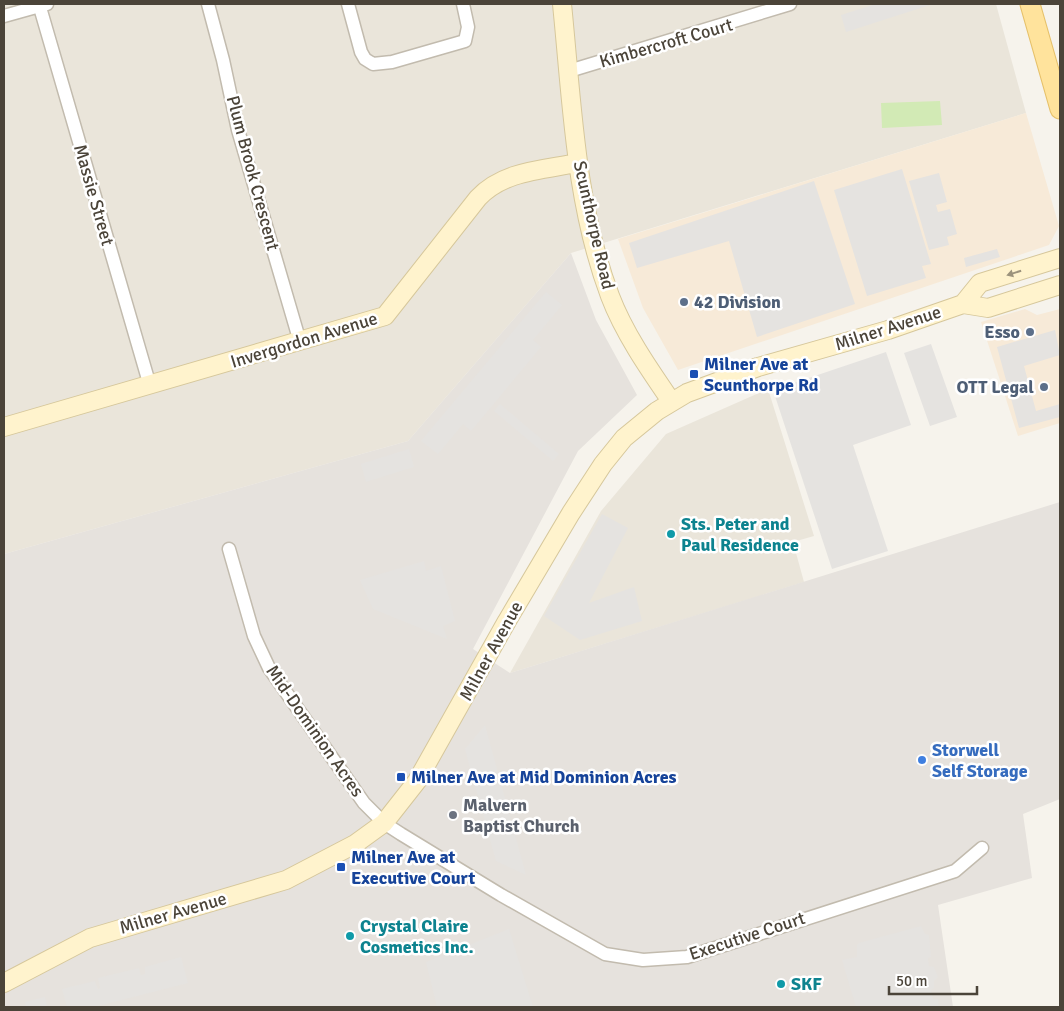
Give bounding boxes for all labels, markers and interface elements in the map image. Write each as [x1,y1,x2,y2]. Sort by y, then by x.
street label: Kimbercroft Court [597,13,735,73]
street label: Plum Brook Crescent [222,93,284,253]
street label: Massie Street [69,142,119,248]
street label: Scunthorpe Road [569,159,619,291]
one-way arrow [1006,269,1021,277]
place label: 42 Division [694,291,781,313]
marker: 42 Division [678,296,690,308]
street label: Milner Avenue [832,300,944,356]
street label: Invergordon Avenue [228,307,380,373]
place label: Esso [984,321,1020,343]
marker: Esso [1024,326,1036,338]
place label: Milner Ave at Scunthorpe Rd [704,353,819,396]
marker: Milner Ave at Scunthorpe Rd [688,368,700,380]
place label: OTT Legal [956,376,1034,398]
marker: OTT Legal [1038,381,1050,393]
place label: Sts. Peter and Paul Residence [681,513,799,556]
marker: Sts. Peter and Paul Residence [665,528,677,540]
street label: Milner Avenue [455,597,527,705]
street label: Mid-Dominion Acres [261,661,369,801]
place label: Storwell Self Storage [932,739,1028,782]
marker: Storwell Self Storage [916,754,928,766]
place label: Milner Ave at Mid Dominion Acres [411,766,677,788]
marker: Milner Ave at Mid Dominion Acres [395,771,407,783]
place label: Malvern Baptist Church [463,794,580,837]
marker: Malvern Baptist Church [447,809,459,821]
place label: Milner Ave at Executive Court [351,846,475,889]
marker: Milner Ave at Executive Court [335,861,347,873]
street label: Milner Avenue [117,887,229,939]
street label: Executive Court [686,907,808,965]
place label: Crystal Claire Cosmetics Inc. [360,915,474,958]
marker: Crystal Claire Cosmetics Inc. [344,930,356,942]
scale bar [889,964,976,996]
text: 50 m [896,972,927,990]
place label: SKF [791,973,822,995]
marker: SKF [775,978,787,990]

